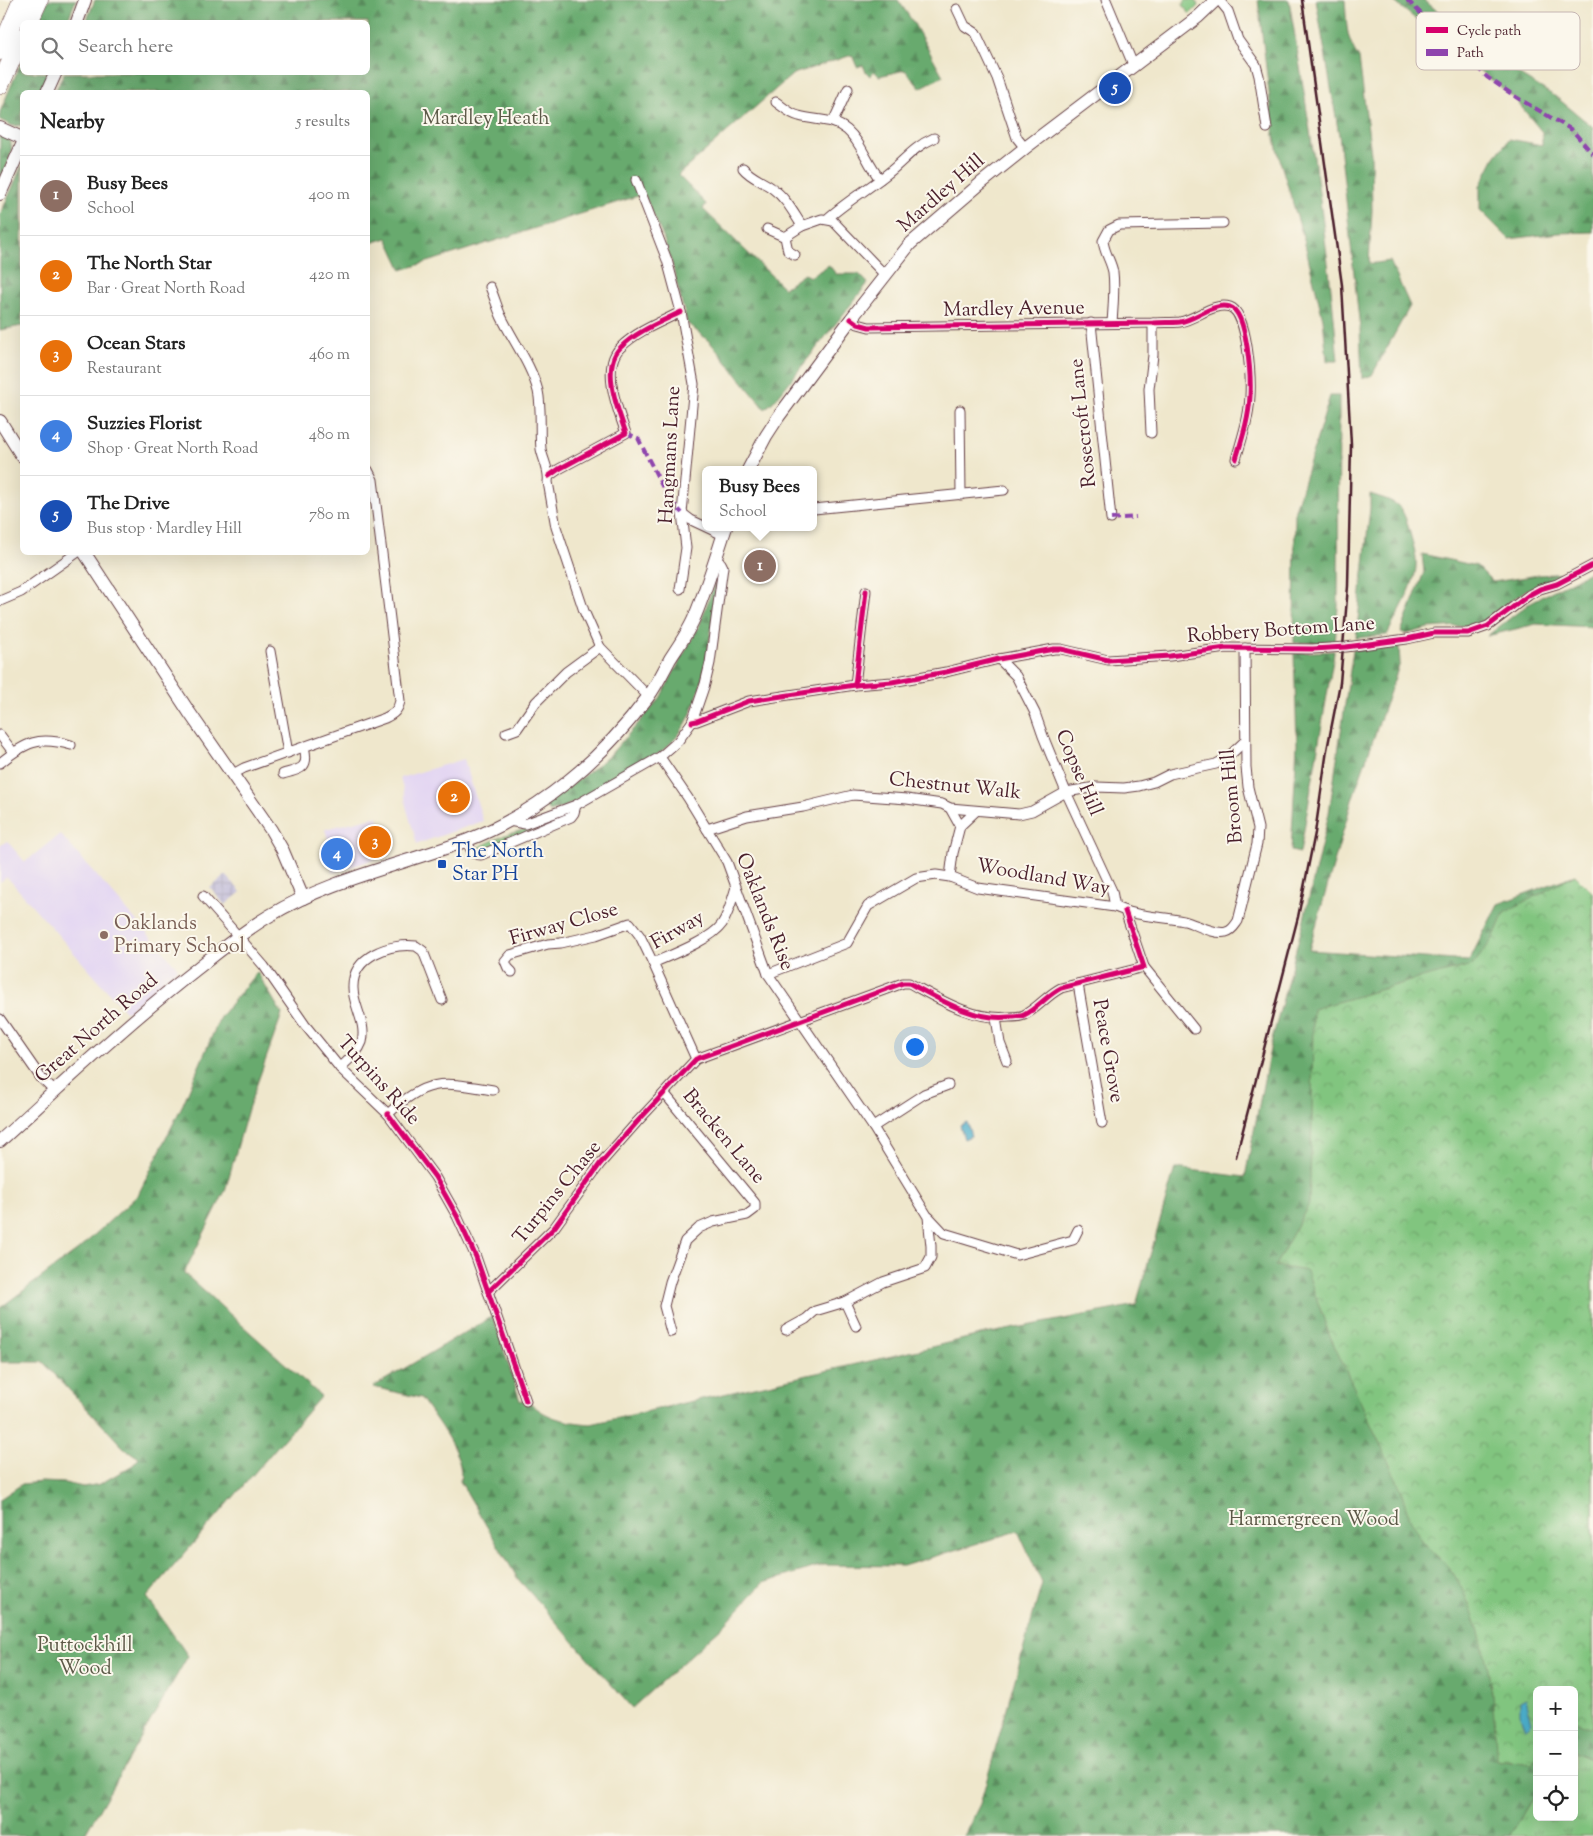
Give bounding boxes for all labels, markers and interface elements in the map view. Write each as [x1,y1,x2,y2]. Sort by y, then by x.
legend [1416,12,1580,70]
search box [20,20,370,75]
text: Cycle path [1457,22,1521,42]
icon: search [38,34,66,62]
text: Search here [78,34,173,61]
text: Path [1457,44,1484,64]
pin: 5 [1099,69,1131,107]
park label: Mardley Heath [422,105,550,134]
text: Nearby [40,108,105,138]
text: 5 results [296,111,350,134]
street label: Mardley Hill [892,148,992,240]
text: Busy Bees [87,171,168,198]
text: 1 [53,184,59,207]
text: 400 m [309,184,350,207]
text: School [87,198,135,221]
text: The North Star [87,251,212,278]
text: 2 [52,264,60,287]
text: 420 m [309,264,350,287]
text: Bar · Great North Road [87,278,245,301]
street label: Mardley Avenue [943,294,1085,326]
text: Ocean Stars [87,331,186,358]
text: 3 [53,344,59,367]
text: 460 m [309,344,350,367]
street label: Rosecroft Lane [1063,357,1105,489]
text: Restaurant [87,358,162,381]
street label: Hangmans Lane [653,385,689,525]
text: Suzzies Florist [87,411,202,438]
text: 4 [52,424,60,447]
text: 480 m [309,424,350,447]
text: Shop · Great North Road [87,438,258,461]
popup [702,466,817,531]
text: Busy Bees [719,474,800,501]
text: The Drive [87,491,170,518]
text: School [719,501,767,524]
text: 5 [53,504,59,527]
text: 780 m [309,504,350,527]
text: Bus stop · Mardley Hill [87,518,242,541]
pin: 1 [744,547,776,585]
street label: Robbery Bottom Lane [1186,610,1376,652]
street label: Copse Hill [1047,725,1109,821]
street label: Broom Hill [1214,747,1252,845]
street label: Chestnut Walk [887,766,1023,808]
pin: 2 [438,778,470,816]
pin: 3 [359,823,391,861]
pin: 4 [321,835,353,873]
place label: The North Star PH [452,838,544,890]
street label: Oaklands Rise [727,849,801,975]
street label: Woodland Way [974,852,1112,904]
marker: The North Star PH [436,858,448,870]
street label: Firway Close [506,896,622,954]
street label: Firway [646,904,710,958]
place label: Oaklands Primary School [114,910,246,962]
marker: Oaklands Primary School [98,929,110,941]
street label: Great North Road [29,967,165,1091]
street label: Peace Grove [1084,997,1130,1105]
street label: Turpins Ride [330,1030,426,1132]
your location [902,1034,928,1060]
street label: Bracken Lane [675,1083,771,1191]
street label: Turpins Chase [507,1135,609,1251]
park label: Harmergreen Wood [1229,1506,1399,1535]
park label: Puttockhill Wood [37,1632,133,1684]
map controls [1533,1686,1578,1821]
button: + [1533,1686,1578,1731]
button: − [1533,1731,1578,1776]
button: locate [1533,1776,1578,1821]

